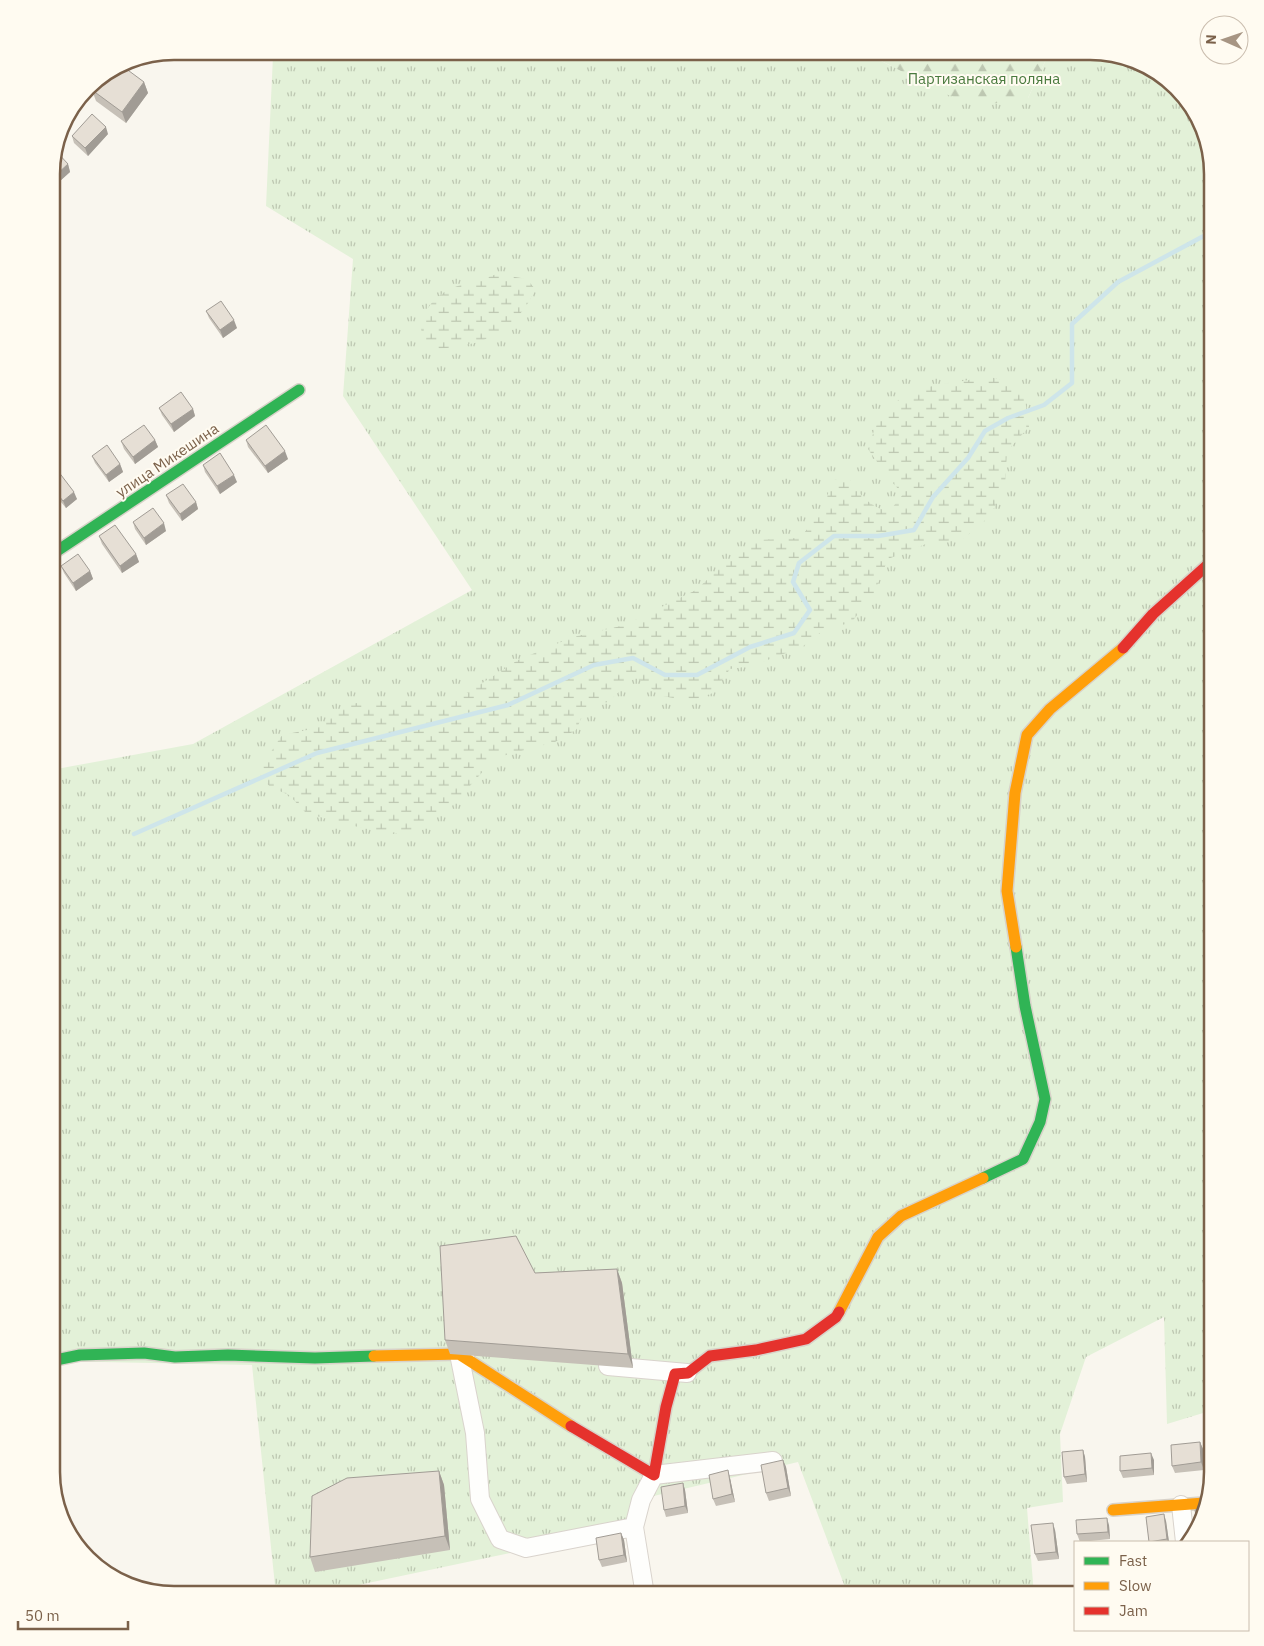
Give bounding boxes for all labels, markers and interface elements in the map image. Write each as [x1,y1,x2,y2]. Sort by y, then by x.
north arrow [1199,15,1249,65]
text: N [1202,34,1220,45]
park label: Партизанская поляна [908,69,1060,88]
street label: улица Микешина [112,419,222,501]
legend [1074,1541,1249,1631]
text: Fast [1119,1551,1147,1570]
text: Slow [1119,1576,1152,1595]
scale bar [18,1598,128,1630]
text: Jam [1119,1601,1148,1620]
text: 50 m [25,1606,60,1625]

